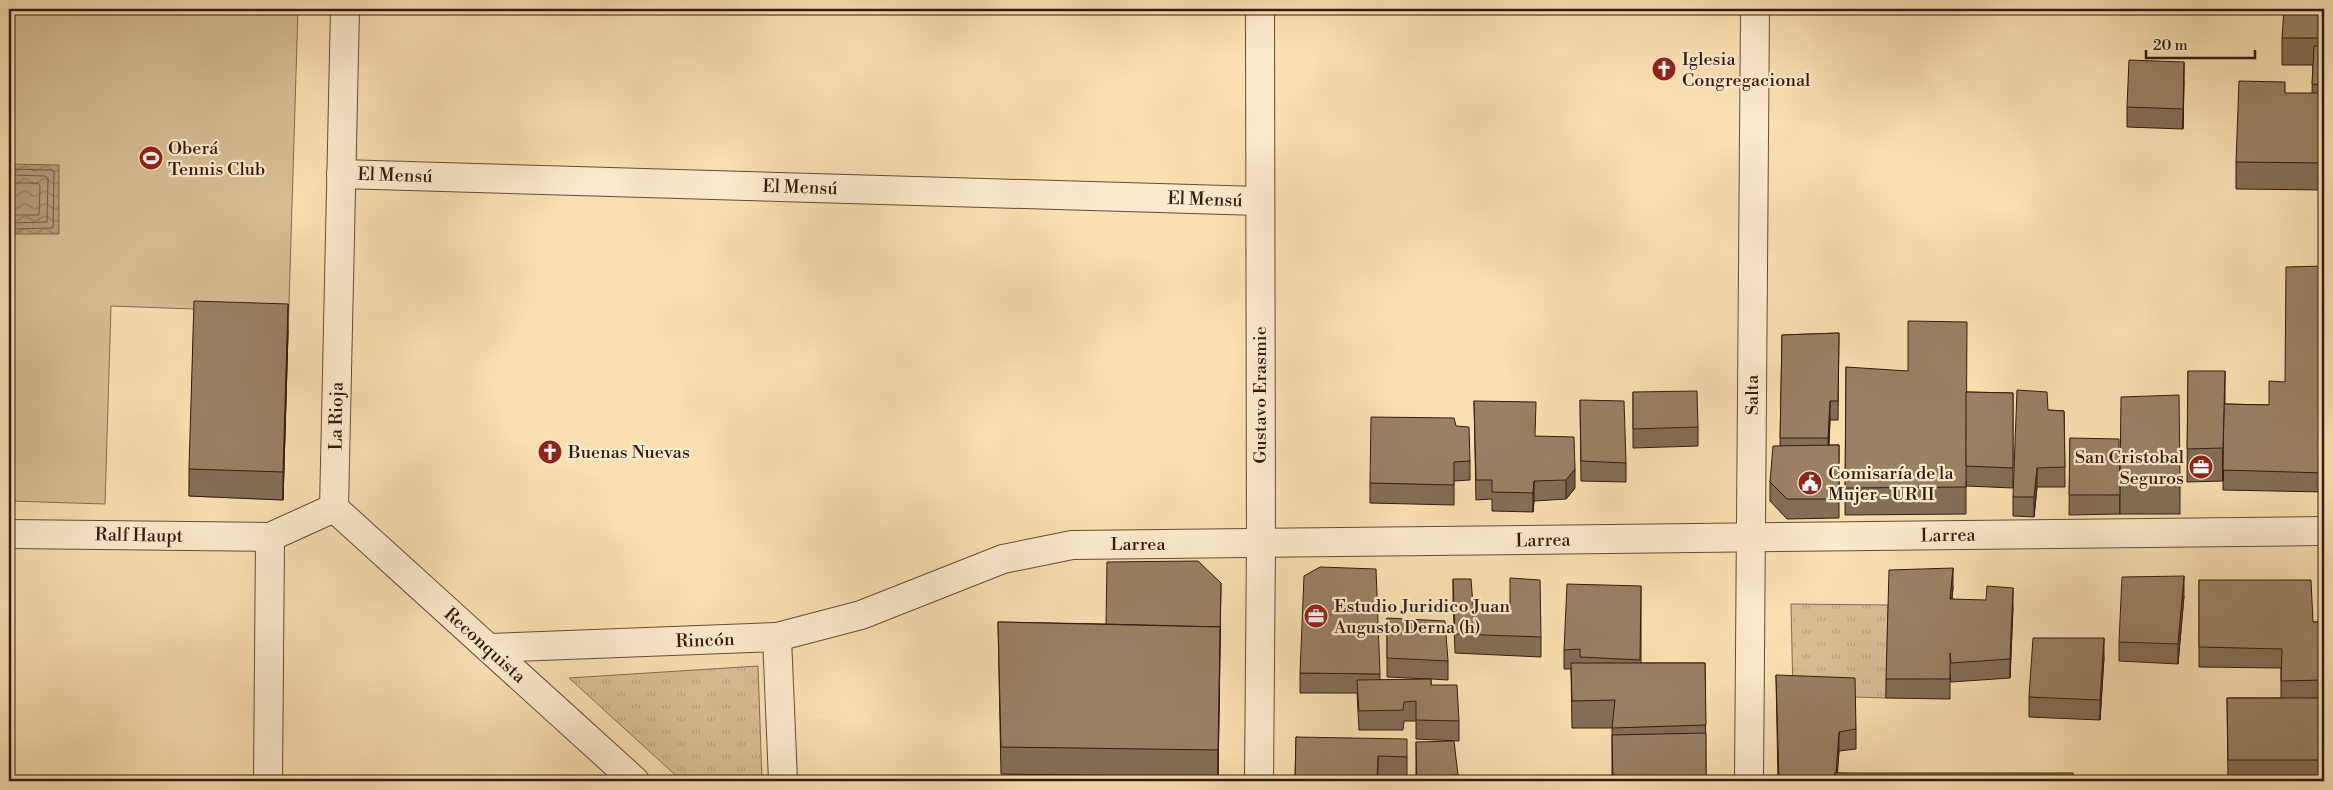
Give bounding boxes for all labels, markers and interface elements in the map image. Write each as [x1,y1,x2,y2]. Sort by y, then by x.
scale bar [2146,28,2254,60]
text: 20 m [2153,36,2188,55]
place label: Iglesia Congregacional [1682,48,1811,92]
church icon: Iglesia Congregacional [1651,56,1677,82]
place label: Oberá Tennis Club [168,137,265,181]
sports icon: Oberá Tennis Club [138,145,164,171]
street label: El Mensú [357,163,434,188]
street label: El Mensú [762,175,839,200]
street label: El Mensú [1167,187,1244,212]
street label: Gustavo Erasmie [1249,326,1272,464]
street label: Salta [1741,374,1764,415]
street label: La Rioja [324,381,349,450]
church icon: Buenas Nuevas [537,439,563,465]
place label: Buenas Nuevas [567,441,690,464]
place label: San Cristobal Seguros [2075,446,2185,490]
office icon: San Cristobal Seguros [2188,454,2214,480]
place label: Comisaría de la Mujer - UR II [1828,462,1954,506]
public building icon: Comisaría de la Mujer - UR II [1797,470,1823,496]
street label: Ralf Haupt [95,523,184,548]
street label: Larrea [1920,524,1977,547]
street label: Larrea [1515,529,1572,552]
street label: Larrea [1111,533,1166,556]
place label: Estudio Juridico Juan Augusto Derna (h) [1333,595,1510,639]
street label: Reconquista [439,603,531,689]
office icon: Estudio Juridico Juan Augusto Derna (h) [1303,603,1329,629]
street label: Rincón [675,628,735,653]

